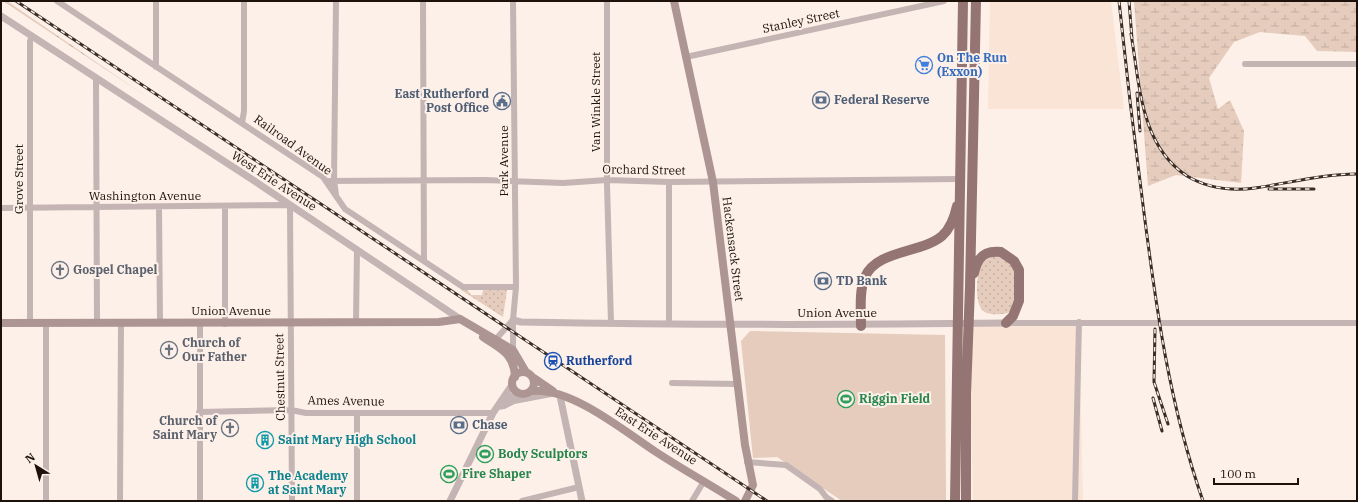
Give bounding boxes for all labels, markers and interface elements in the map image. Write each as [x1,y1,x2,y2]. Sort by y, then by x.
street label: Stanley Street [761,5,841,36]
place label: On The Run (Exxon) [937,50,1007,79]
street label: Van Winkle Street [588,52,603,152]
supermarket icon: On The Run (Exxon) [914,55,934,75]
place label: East Rutherford Post Office [395,86,489,115]
bank icon: Federal Reserve [811,90,831,110]
public building icon: East Rutherford Post Office [492,91,512,111]
place label: Federal Reserve [834,92,930,107]
street label: Railroad Avenue [251,111,335,178]
street label: Park Avenue [496,125,511,197]
street label: Grove Street [11,144,26,214]
street label: West Erie Avenue [229,147,320,214]
street label: Orchard Street [602,161,686,178]
street label: Washington Avenue [89,188,201,203]
street label: Hackensack Street [720,196,747,302]
church icon: Gospel Chapel [50,260,70,280]
place label: Gospel Chapel [73,262,158,277]
bank icon: TD Bank [813,271,833,291]
place label: TD Bank [836,273,888,288]
street label: Union Avenue [191,303,271,318]
street label: Union Avenue [797,305,877,320]
street label: Chestnut Street [271,333,288,421]
place label: Church of Our Father [182,335,247,364]
church icon: Church of Our Father [159,340,179,360]
station icon: Rutherford [543,351,563,371]
place label: Rutherford [566,353,633,368]
sports icon: Riggin Field [836,389,856,409]
place label: Riggin Field [859,391,931,406]
street label: Ames Avenue [307,392,385,409]
street label: East Erie Avenue [612,403,700,468]
place label: Church of Saint Mary [153,413,218,442]
bank icon: Chase [449,415,469,435]
place label: Chase [472,417,508,432]
church icon: Church of Saint Mary [220,418,240,438]
building icon: Saint Mary High School [255,430,275,450]
place label: Saint Mary High School [278,432,416,447]
sports icon: Body Sculptors [475,444,495,464]
north arrow [16,446,56,486]
place label: Body Sculptors [498,446,588,461]
text: N [22,450,38,466]
scale bar [1214,460,1298,486]
sports icon: Fire Shaper [439,464,459,484]
place label: Fire Shaper [462,466,532,481]
text: 100 m [1220,466,1256,481]
place label: The Academy at Saint Mary [268,468,348,497]
building icon: The Academy at Saint Mary [245,473,265,493]

